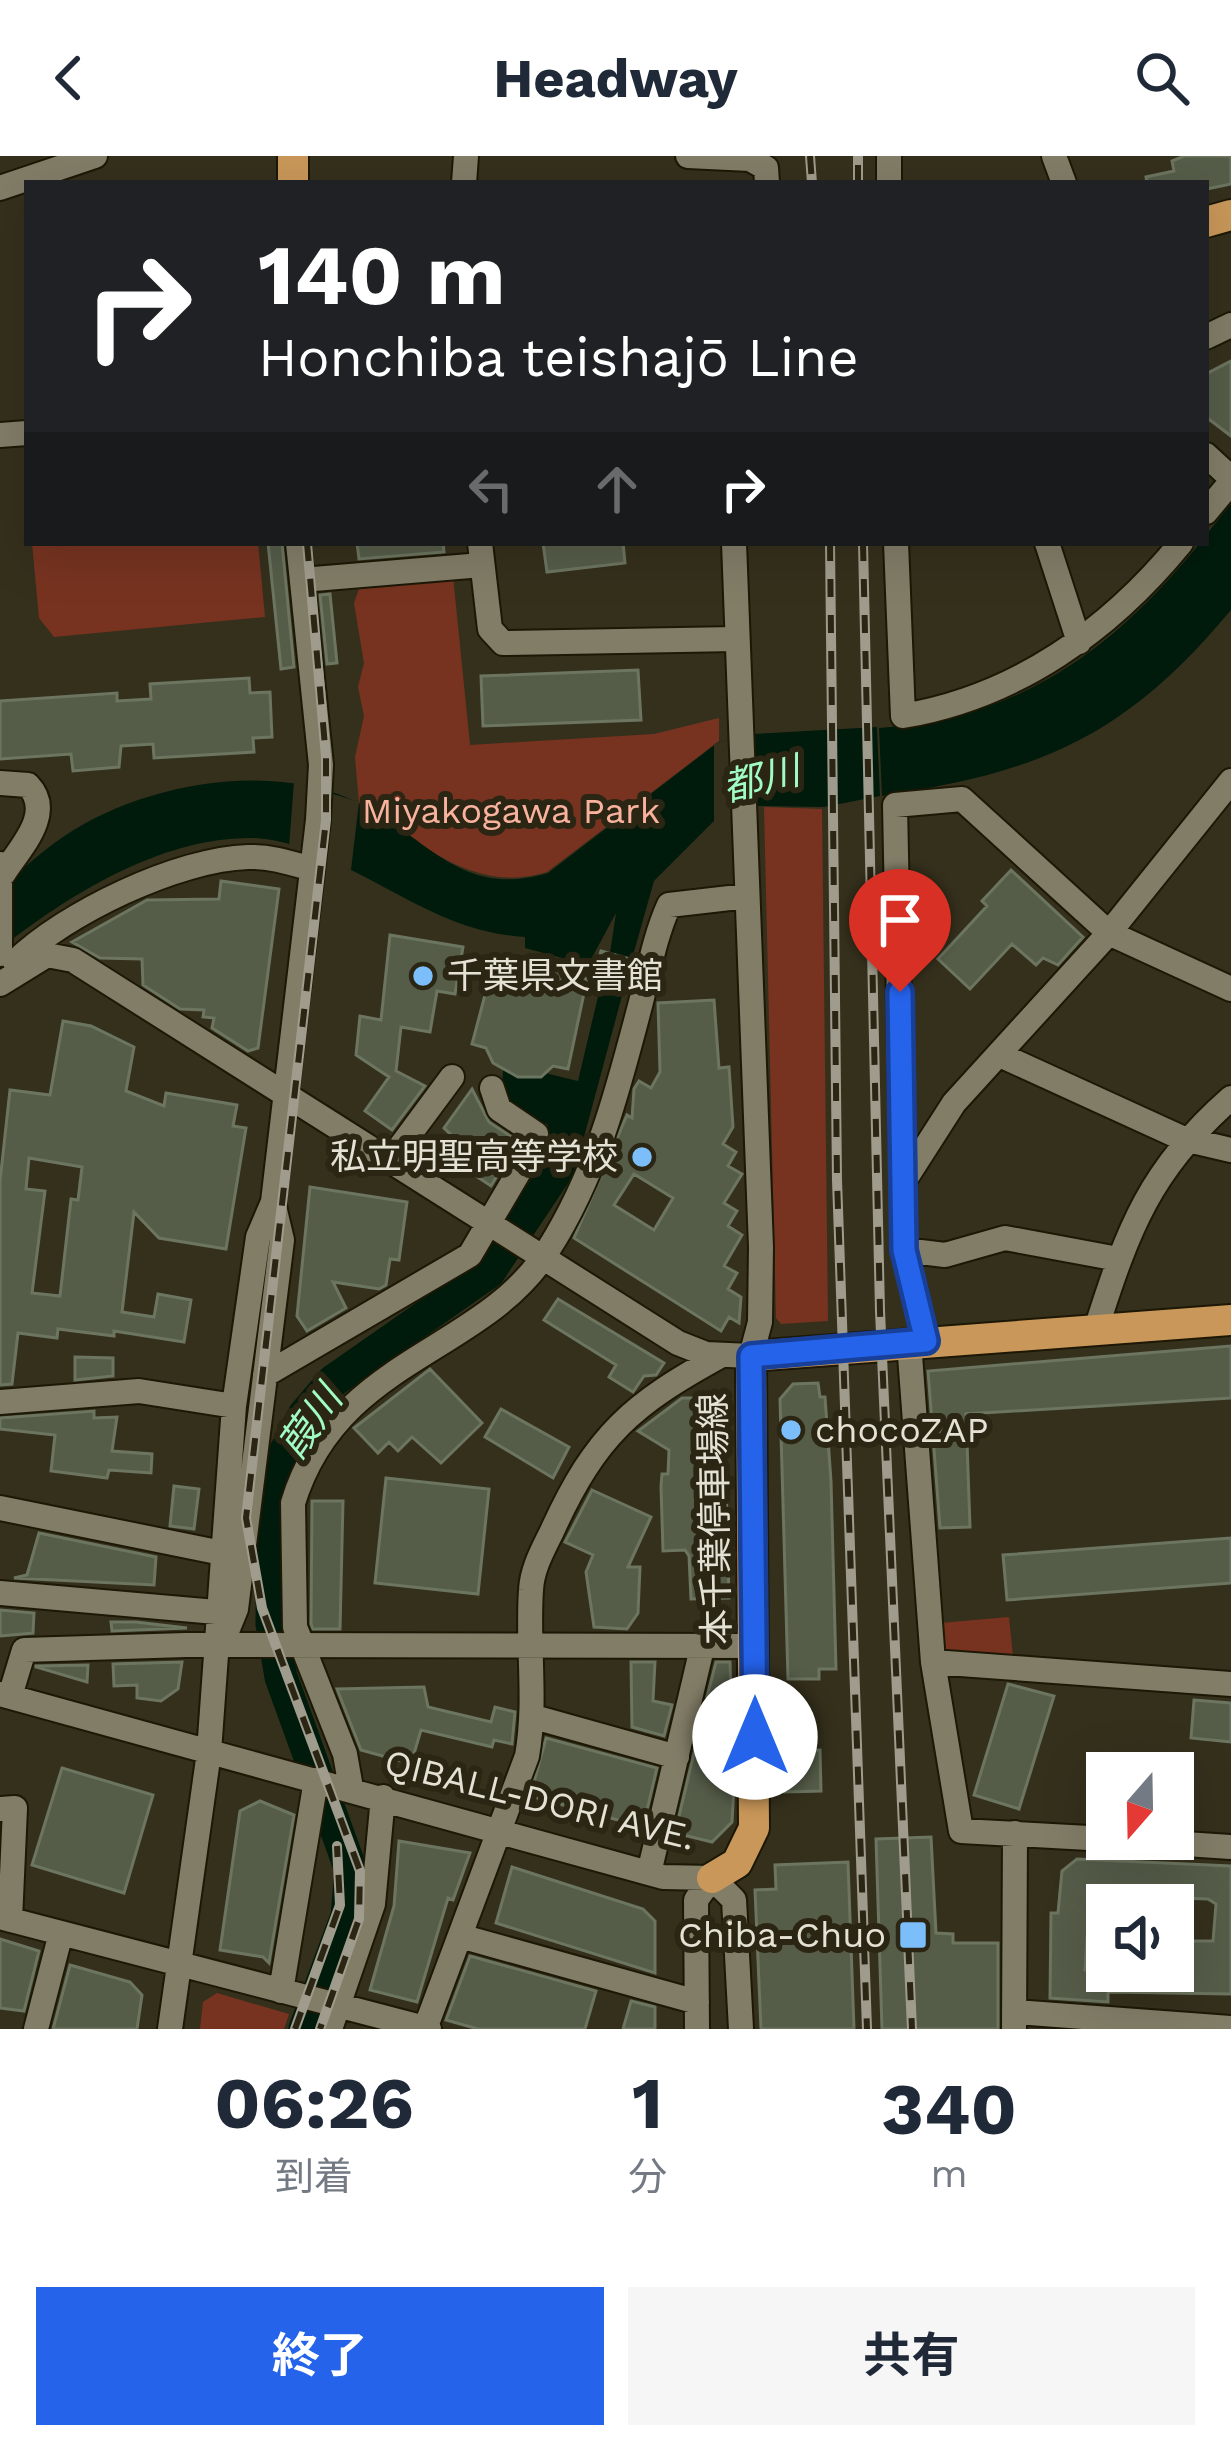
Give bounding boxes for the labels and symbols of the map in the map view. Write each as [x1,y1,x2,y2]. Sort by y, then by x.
water label: 都川 [718,747,808,810]
park label: Miyakogawa Park [362,790,660,832]
pin [849,869,951,992]
place label: 千葉県文書館 [447,955,663,997]
marker: 千葉県文書館 [410,963,436,989]
place label: 私立明聖高等学校 [330,1136,618,1178]
marker: 私立明聖高等学校 [629,1144,655,1170]
water label: 葭川 [269,1374,353,1467]
street label: 本千葉停車場線 [692,1393,738,1645]
place label: chocoZAP [815,1409,988,1451]
marker: chocoZAP [778,1417,804,1443]
position arrow [692,1674,818,1800]
street label: QIBALL-DORI AVE. [380,1741,700,1859]
north arrow [1086,1752,1194,1860]
place label: Chiba-Chuo [678,1914,886,1956]
marker: Chiba-Chuo [897,1919,929,1951]

